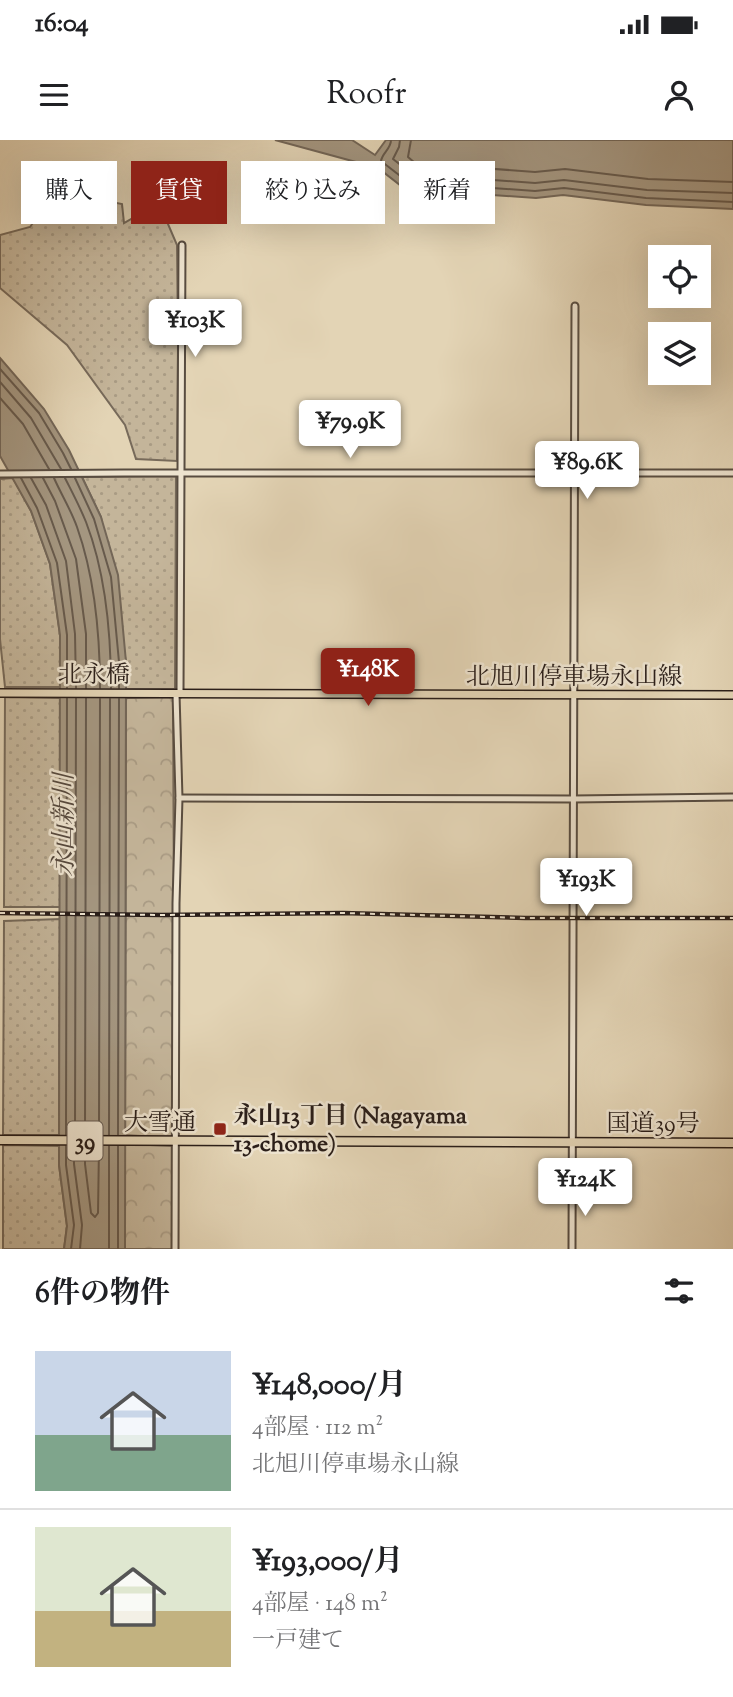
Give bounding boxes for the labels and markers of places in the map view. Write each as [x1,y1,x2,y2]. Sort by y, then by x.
pin: ¥103K [146,300,244,359]
pin: ¥79.9K [293,400,407,460]
pin: ¥89.6K [530,442,644,501]
pin: ¥148K [319,648,417,708]
pin: ¥193K [537,858,635,918]
place label: 永山13丁目 (Nagayama 13-chome) [234,1100,468,1162]
marker: 永山13丁目 (Nagayama 13-chome) [212,1121,228,1137]
pin: ¥124K [536,1158,634,1218]

